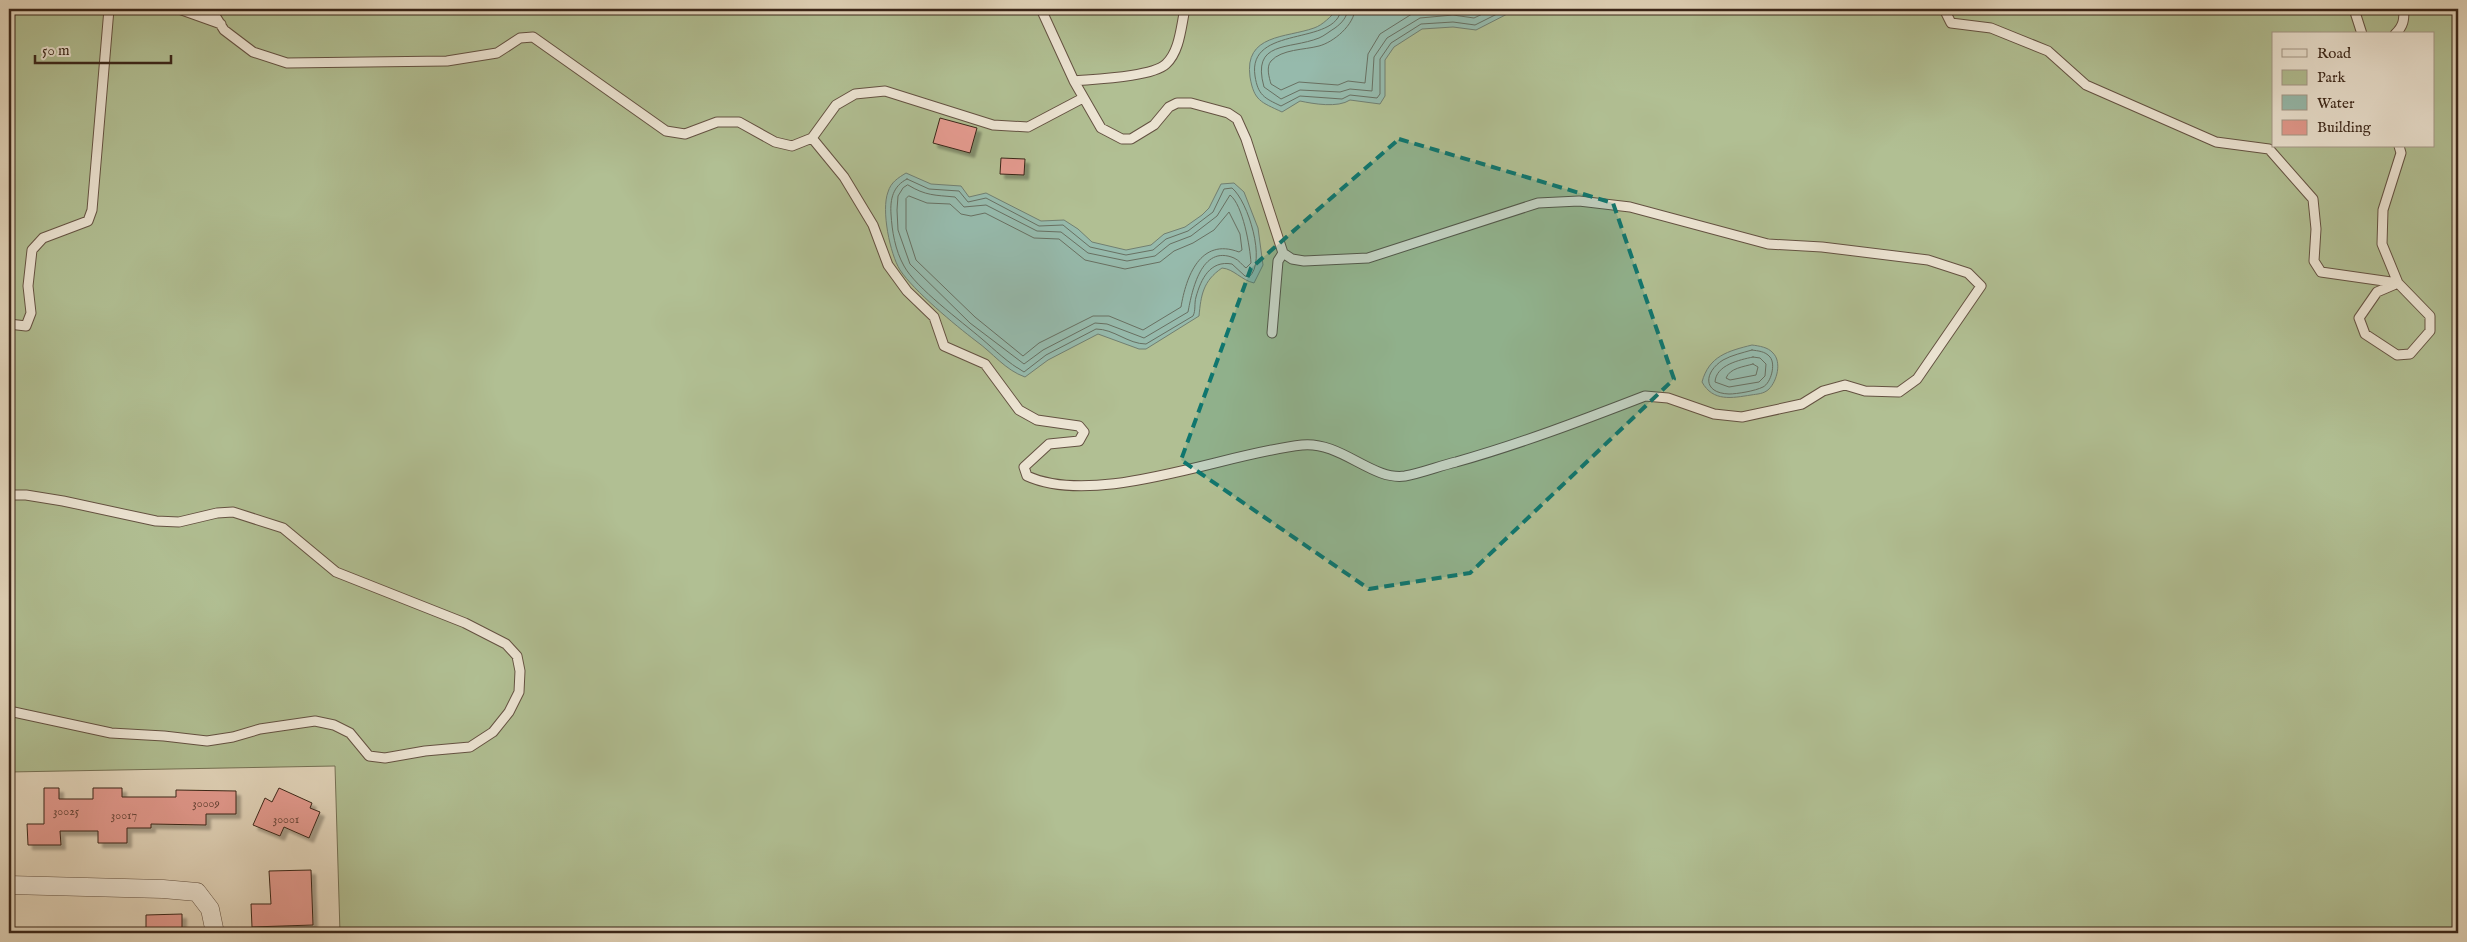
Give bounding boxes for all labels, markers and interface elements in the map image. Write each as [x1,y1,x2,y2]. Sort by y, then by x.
scale bar [35,32,171,64]
legend [2272,32,2434,148]
text: 50 m [42,41,70,60]
text: Road [2317,44,2352,63]
text: Park [2317,68,2347,87]
text: Water [2317,94,2355,113]
text: Building [2317,118,2372,137]
house number: 30009 [192,796,220,811]
house number: 30025 [53,804,80,819]
house number: 30017 [111,808,137,823]
house number: 30001 [273,812,299,827]

